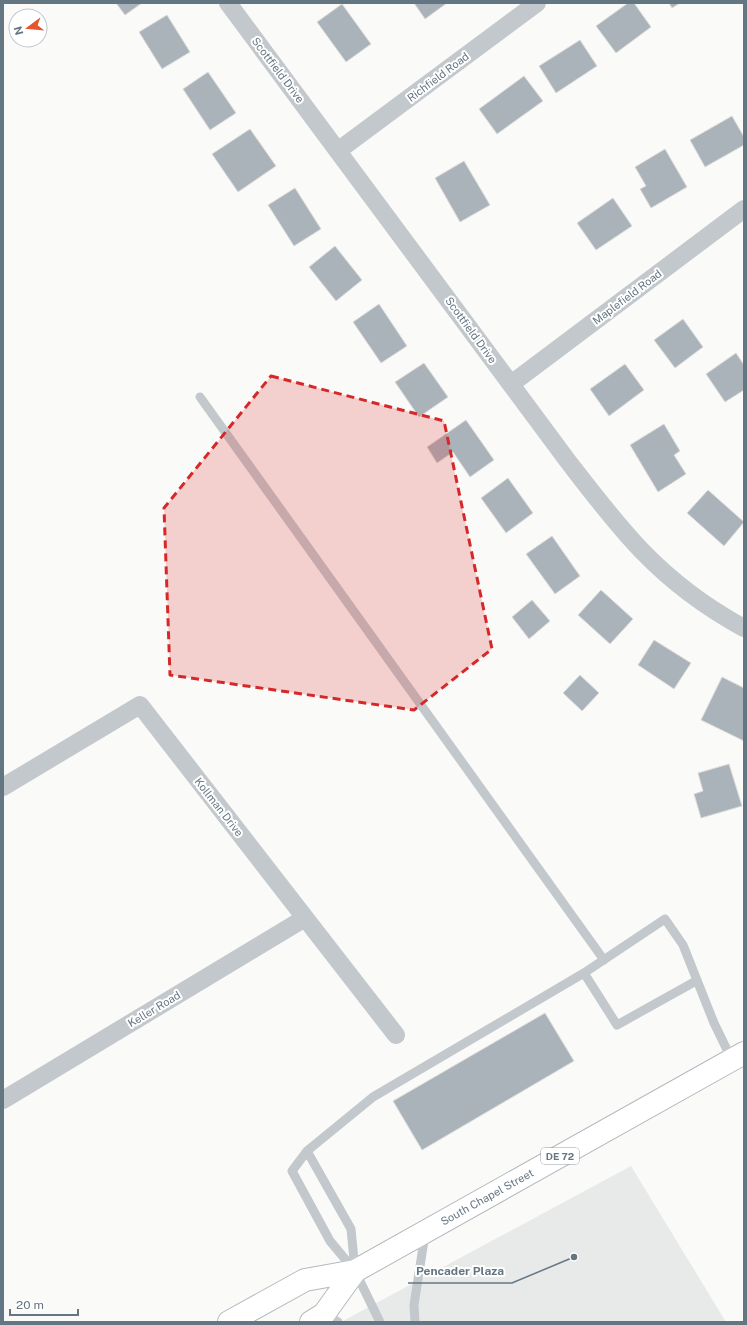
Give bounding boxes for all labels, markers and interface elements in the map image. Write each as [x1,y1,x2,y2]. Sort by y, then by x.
north arrow [8,8,48,48]
text: N [11,25,25,37]
street label: Scottfield Drive [250,35,306,105]
street label: Richfield Road [405,50,471,104]
street label: Maplefield Road [590,267,664,327]
street label: Scottfield Drive [443,295,499,365]
street label: Kollman Drive [192,775,246,839]
street label: Keller Road [126,989,182,1029]
road number: DE 72 [541,1148,579,1164]
street label: South Chapel Street [439,1167,535,1227]
callout: Pencader Plaza [408,1259,512,1283]
text: Pencader Plaza [416,1264,504,1278]
scale bar [10,1291,78,1317]
text: 20 m [16,1298,44,1312]

